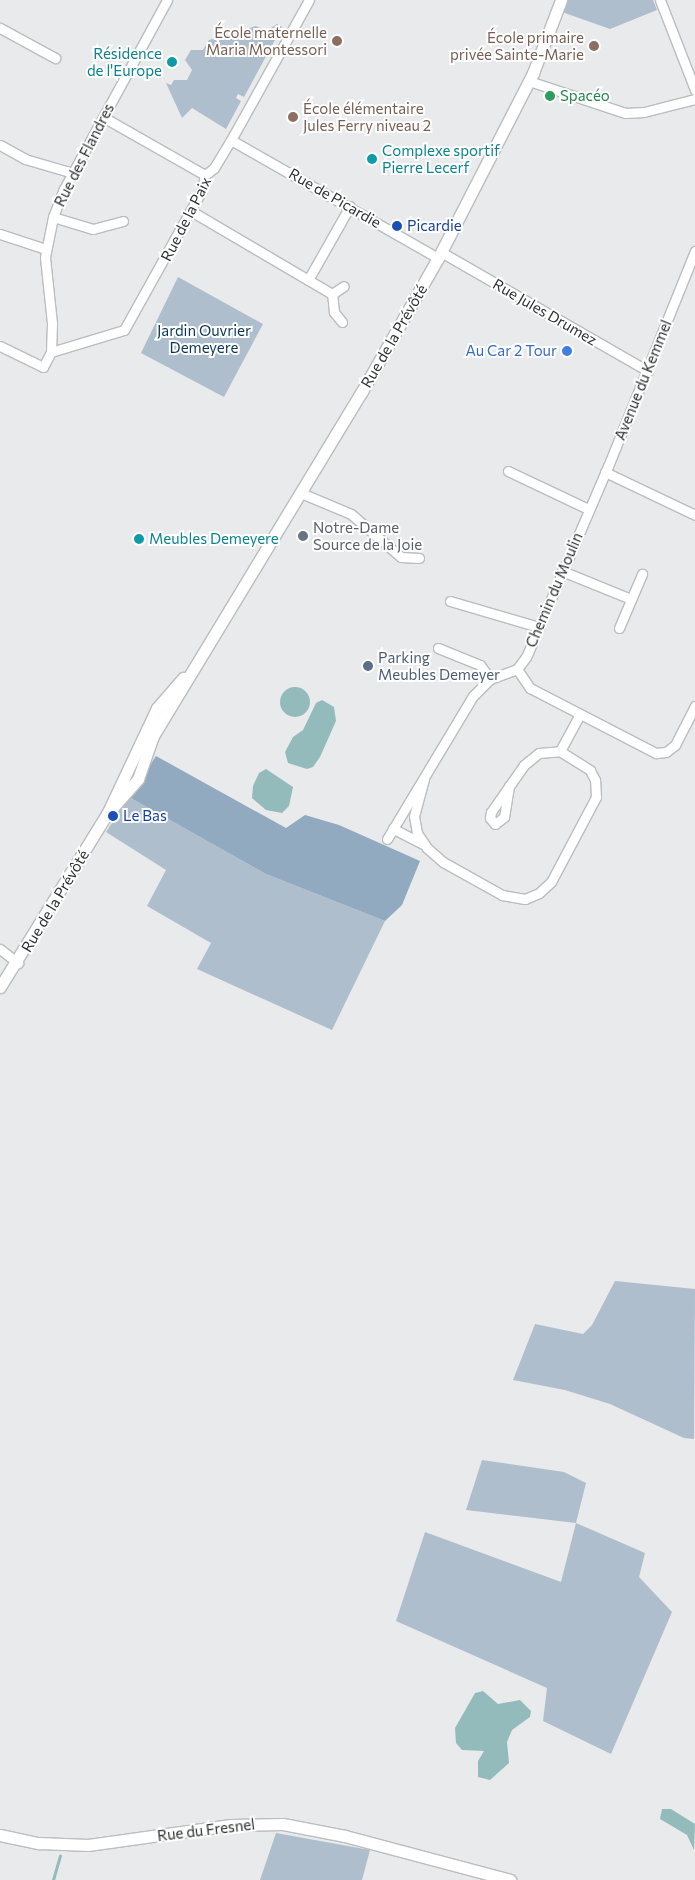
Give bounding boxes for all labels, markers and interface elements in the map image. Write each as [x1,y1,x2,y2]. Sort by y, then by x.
place label: École maternelle Maria Montessori [206,23,327,58]
place label: École primaire privée Sainte-Marie [450,28,584,63]
marker: École maternelle Maria Montessori [331,35,343,47]
marker: École primaire privée Sainte-Marie [588,40,600,52]
place label: Résidence de l'Europe [87,44,162,79]
marker: Résidence de l'Europe [166,56,178,68]
place label: Spacéo [560,87,610,105]
marker: Spacéo [544,90,556,102]
place label: École élémentaire Jules Ferry niveau 2 [303,99,431,134]
street label: Rue des Flandres [50,100,118,210]
marker: École élémentaire Jules Ferry niveau 2 [287,111,299,123]
place label: Complexe sportif Pierre Lecerf [382,141,500,176]
marker: Complexe sportif Pierre Lecerf [366,153,378,165]
street label: Rue de Picardie [286,164,384,232]
street label: Rue de la Paix [157,174,215,264]
place label: Picardie [407,217,462,235]
marker: Picardie [391,220,403,232]
street label: Rue Jules Drumez [490,275,600,349]
street label: Rue de la Prévôté [357,281,431,391]
street label: Avenue du Kemmel [611,317,675,443]
park label: Jardin Ouvrier Demeyere [157,321,251,356]
place label: Au Car 2 Tour [466,342,557,360]
marker: Au Car 2 Tour [561,345,573,357]
place label: Notre-Dame Source de la Joie [313,518,422,553]
place label: Meubles Demeyere [149,530,279,548]
marker: Notre-Dame Source de la Joie [297,530,309,542]
street label: Chemin du Moulin [522,530,586,650]
marker: Meubles Demeyere [133,533,145,545]
place label: Parking Meubles Demeyer [378,648,500,683]
marker: Parking Meubles Demeyer [362,660,374,672]
place label: Le Bas [123,807,167,825]
marker: Le Bas [107,810,119,822]
street label: Rue de la Prévôté [17,847,93,955]
street label: Rue du Fresnel [156,1815,256,1845]

